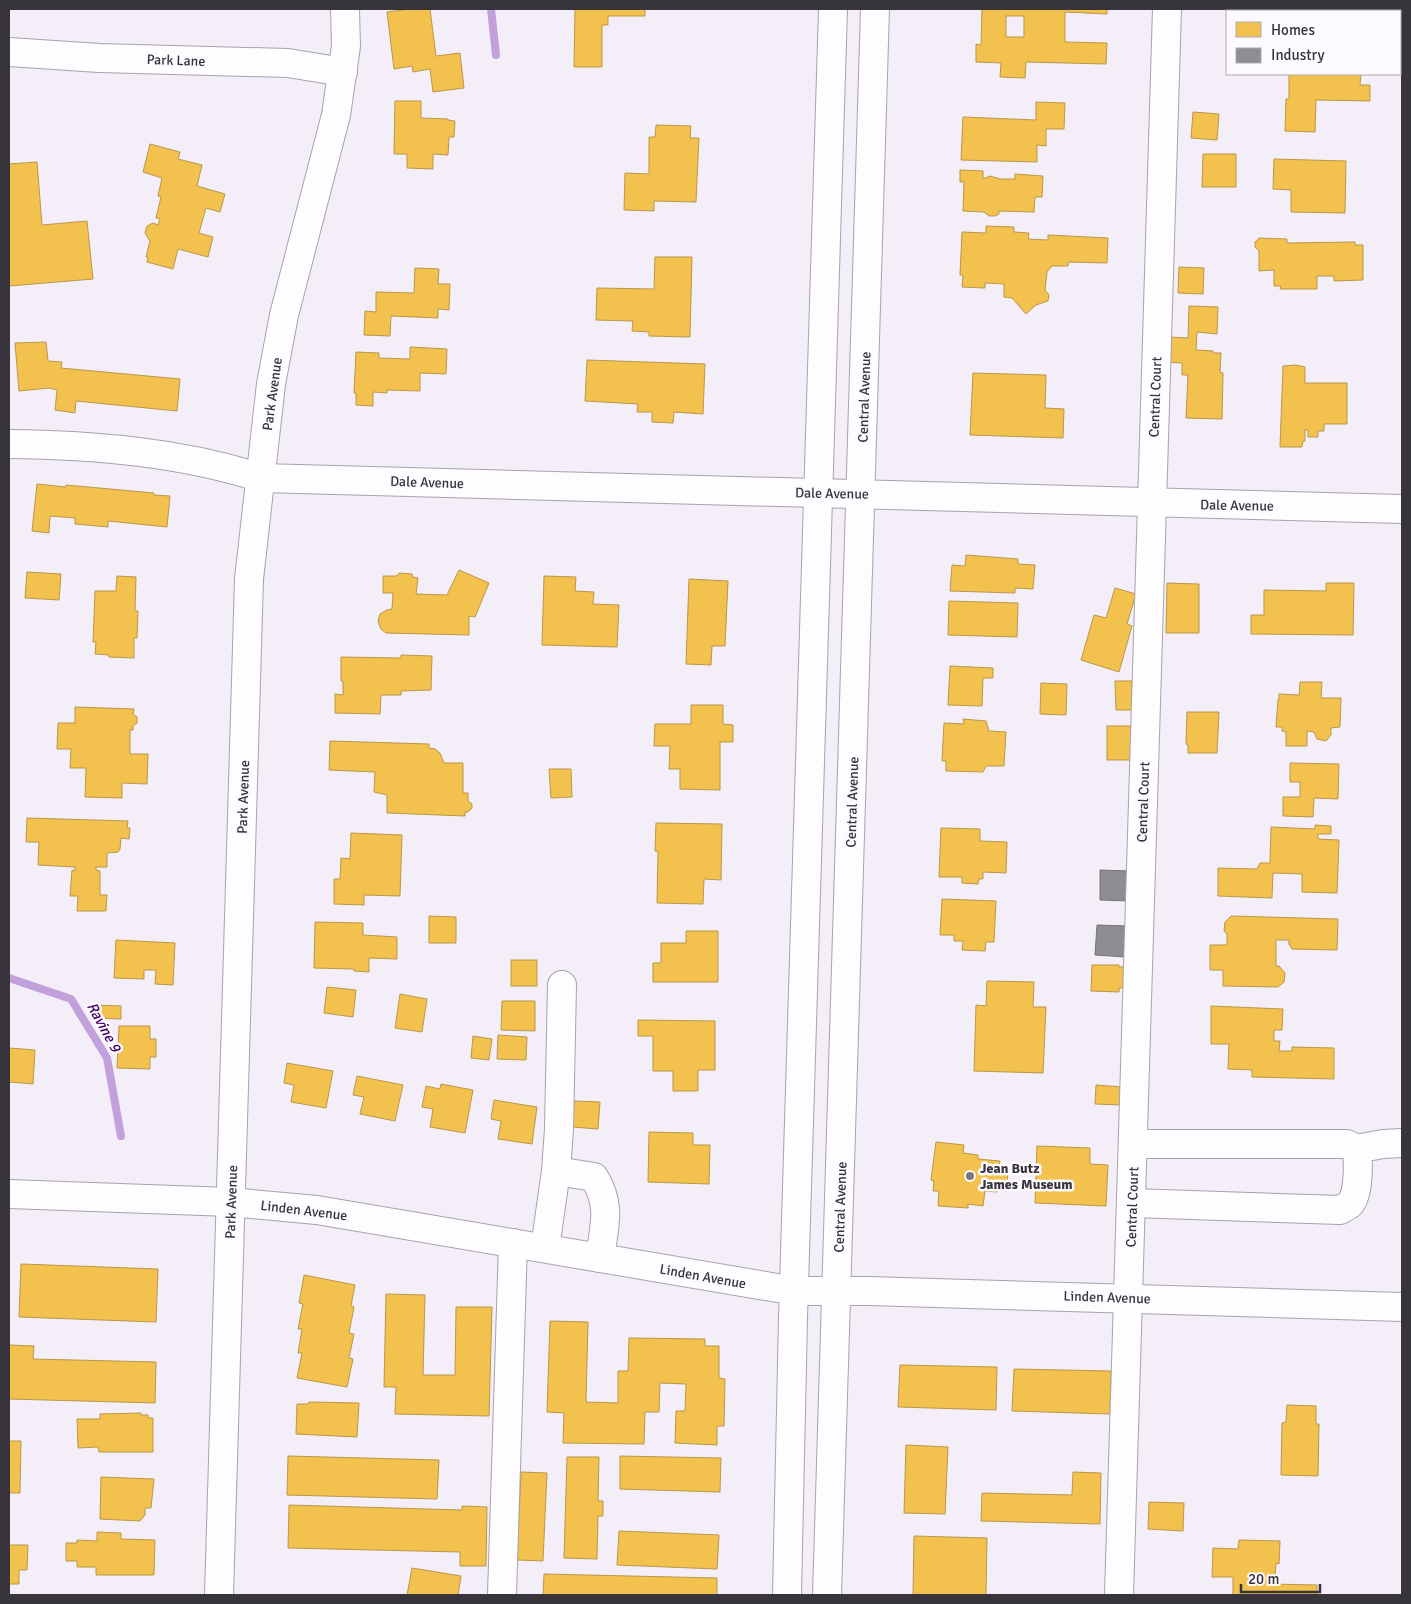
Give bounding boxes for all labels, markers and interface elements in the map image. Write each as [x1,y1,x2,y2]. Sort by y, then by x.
legend [1226,10,1401,75]
text: Homes [1271,21,1315,39]
text: Industry [1271,46,1324,64]
street label: Park Lane [146,51,206,70]
street label: Central Avenue [854,351,875,443]
street label: Park Avenue [259,356,286,432]
street label: Central Court [1146,356,1165,438]
street label: Dale Avenue [390,473,464,492]
street label: Dale Avenue [795,484,869,503]
street label: Dale Avenue [1200,496,1274,515]
street label: Central Avenue [842,756,863,848]
street label: Park Avenue [234,760,253,834]
street label: Central Court [1134,761,1153,843]
water label: Ravine 9 [83,999,125,1056]
place label: Jean Butz James Museum [980,1160,1073,1193]
street label: Central Avenue [830,1161,851,1253]
street label: Park Avenue [222,1165,241,1239]
street label: Central Court [1123,1166,1142,1248]
marker: Jean Butz James Museum [964,1170,976,1182]
street label: Linden Avenue [260,1197,348,1224]
street label: Linden Avenue [658,1261,747,1292]
street label: Linden Avenue [1063,1287,1151,1308]
scale bar [1241,1562,1320,1594]
text: 20 m [1248,1570,1279,1588]

